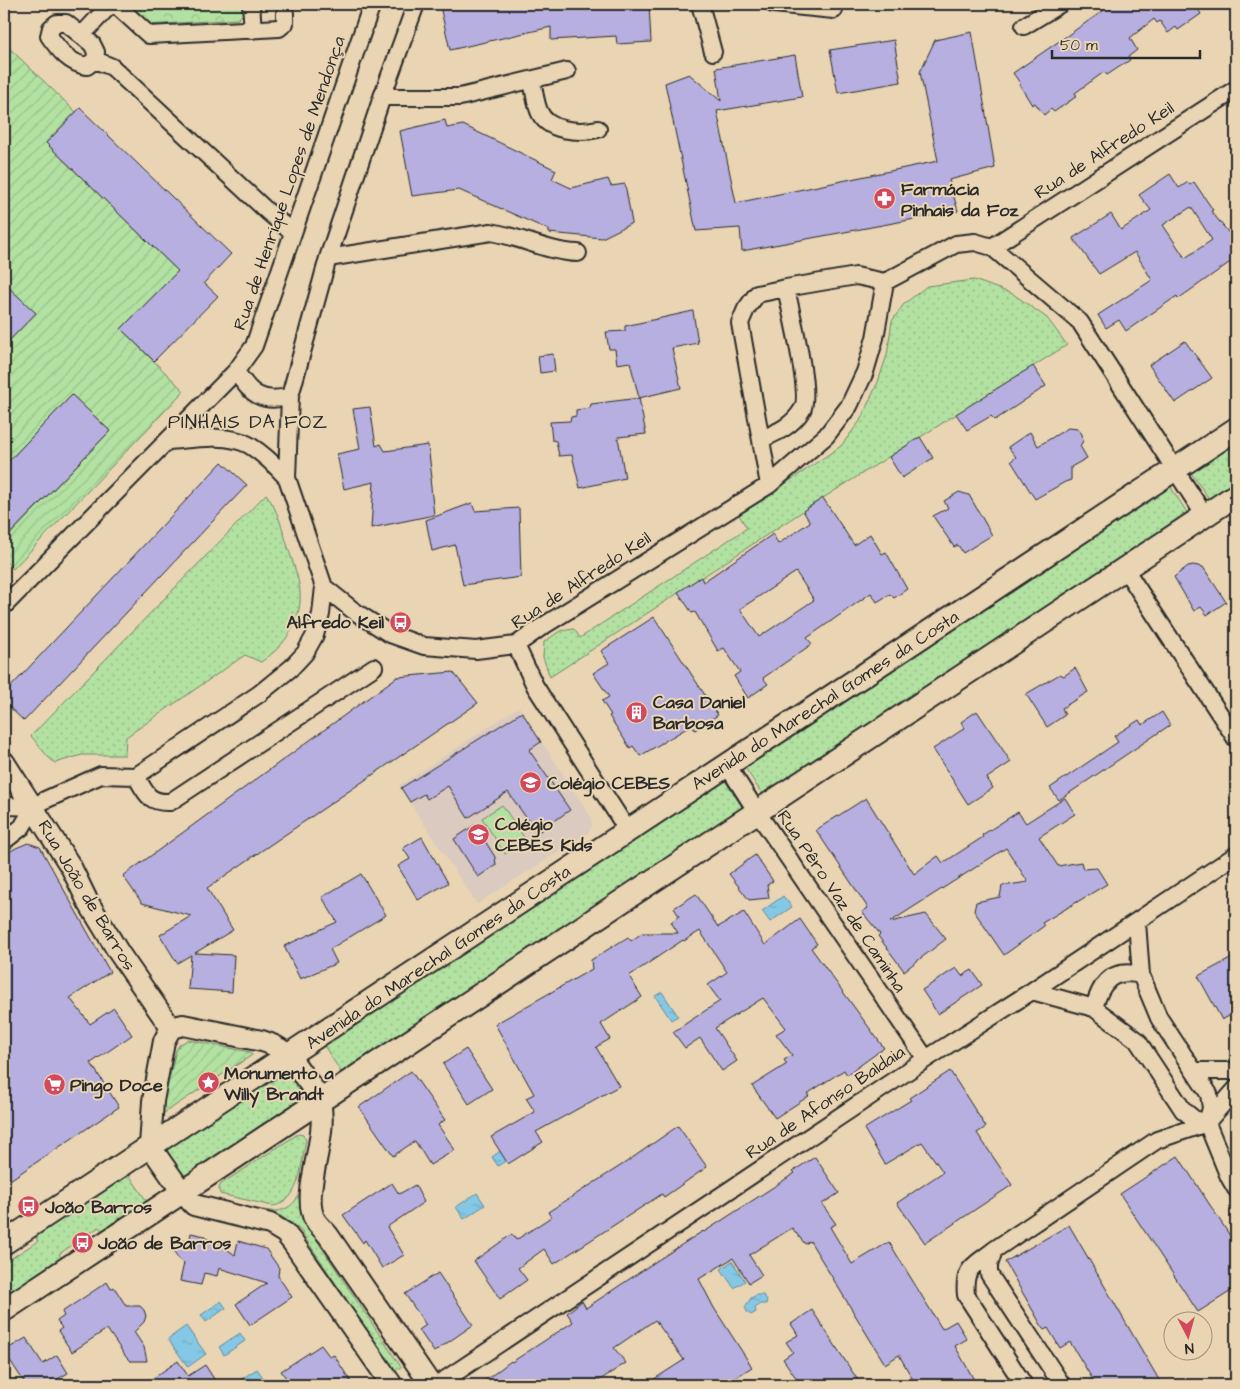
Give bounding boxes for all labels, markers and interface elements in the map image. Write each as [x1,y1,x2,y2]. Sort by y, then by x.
scale bar [1052,28,1200,60]
street label: Rua de Henrique Lopes de Mendonça [227,33,352,334]
text: 50 m [1060,35,1098,56]
street label: Rua de Alfredo Keil [1030,96,1179,205]
place label: Farmácia Pinhais da Foz [901,177,1019,223]
pharmacy icon: Farmácia Pinhais da Foz [873,187,897,211]
district label: PINHAIS DA FOZ [168,409,328,436]
street label: Rua de Alfredo Keil [507,526,656,635]
street label: Avenida do Marechal Gomes da Costa [687,604,964,796]
place label: Alfredo Keil [287,610,384,635]
bus stop icon: Alfredo Keil [388,610,412,634]
place label: Casa Daniel Barbosa [653,690,746,736]
building icon: Casa Daniel Barbosa [625,700,649,724]
school or university icon: Colégio CEBES [519,771,543,795]
place label: Colégio CEBES [547,771,671,797]
street label: Rua Pêro Vaz de Caminha [771,805,912,998]
place label: Colégio CEBES Kids [495,812,593,858]
street label: Rua João de Barros [32,815,141,975]
school or university icon: Colégio CEBES Kids [467,822,491,846]
street label: Avenida do Marechal Gomes da Costa [301,859,576,1056]
street label: Rua de Afonso Baldaia [741,1040,910,1165]
place label: Monumento a Willy Brandt [223,1061,335,1108]
place icon: Monumento a Willy Brandt [196,1071,220,1095]
supermarket icon: Pingo Doce [42,1073,66,1097]
place label: Pingo Doce [70,1073,163,1099]
bus stop icon: João Barros [17,1195,41,1219]
place label: João Barros [44,1195,152,1220]
bus stop icon: João de Barros [70,1231,94,1255]
place label: João de Barros [97,1231,231,1256]
north arrow [1162,1312,1212,1362]
text: N [1184,1338,1195,1358]

